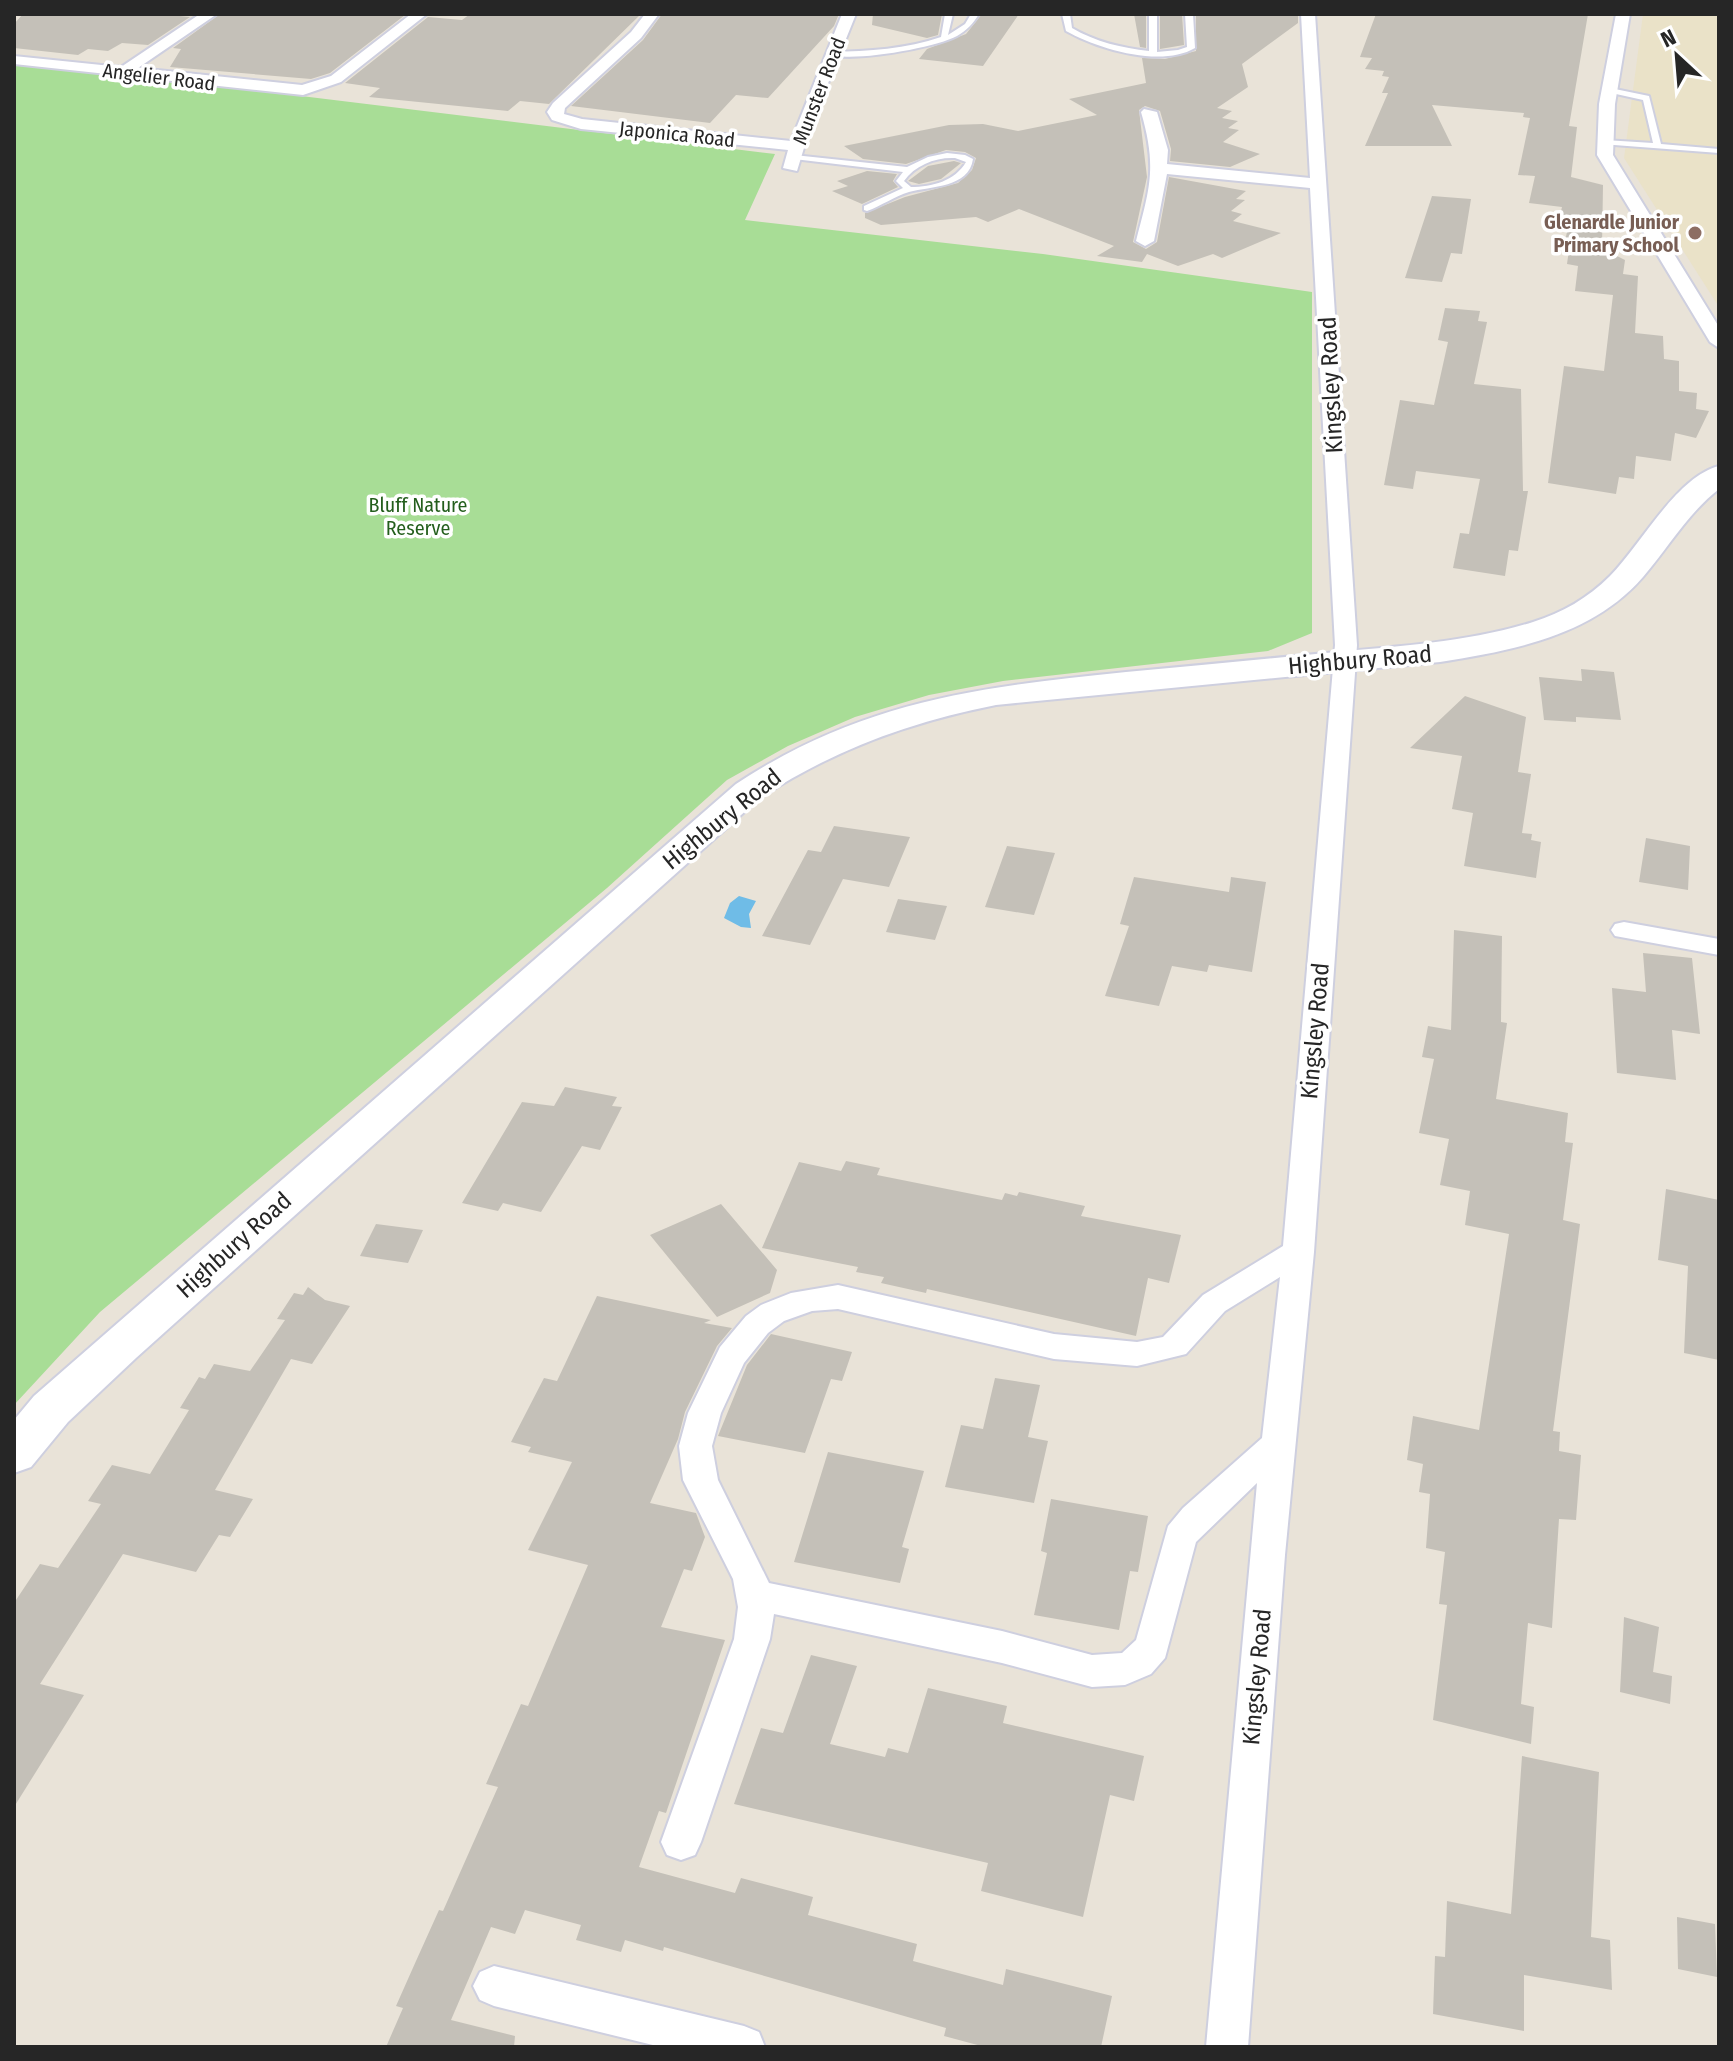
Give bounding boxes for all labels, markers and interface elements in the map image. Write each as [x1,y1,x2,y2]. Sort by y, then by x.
north arrow [1637,16,1717,96]
text: N [1657,23,1680,53]
street label: Munster Road [788,34,850,148]
street label: Angelier Road [101,58,217,96]
street label: Japonica Road [618,116,736,152]
place label: Glenardle Junior Primary School [1544,210,1680,257]
marker: Glenardle Junior Primary School [1686,224,1704,242]
street label: Kingsley Road [1313,316,1349,454]
park label: Bluff Nature Reserve [369,493,467,540]
street label: Highbury Road [1287,640,1433,680]
street label: Highbury Road [657,763,787,875]
street label: Kingsley Road [1295,962,1335,1100]
street label: Highbury Road [171,1186,297,1304]
street label: Kingsley Road [1237,1608,1277,1746]

